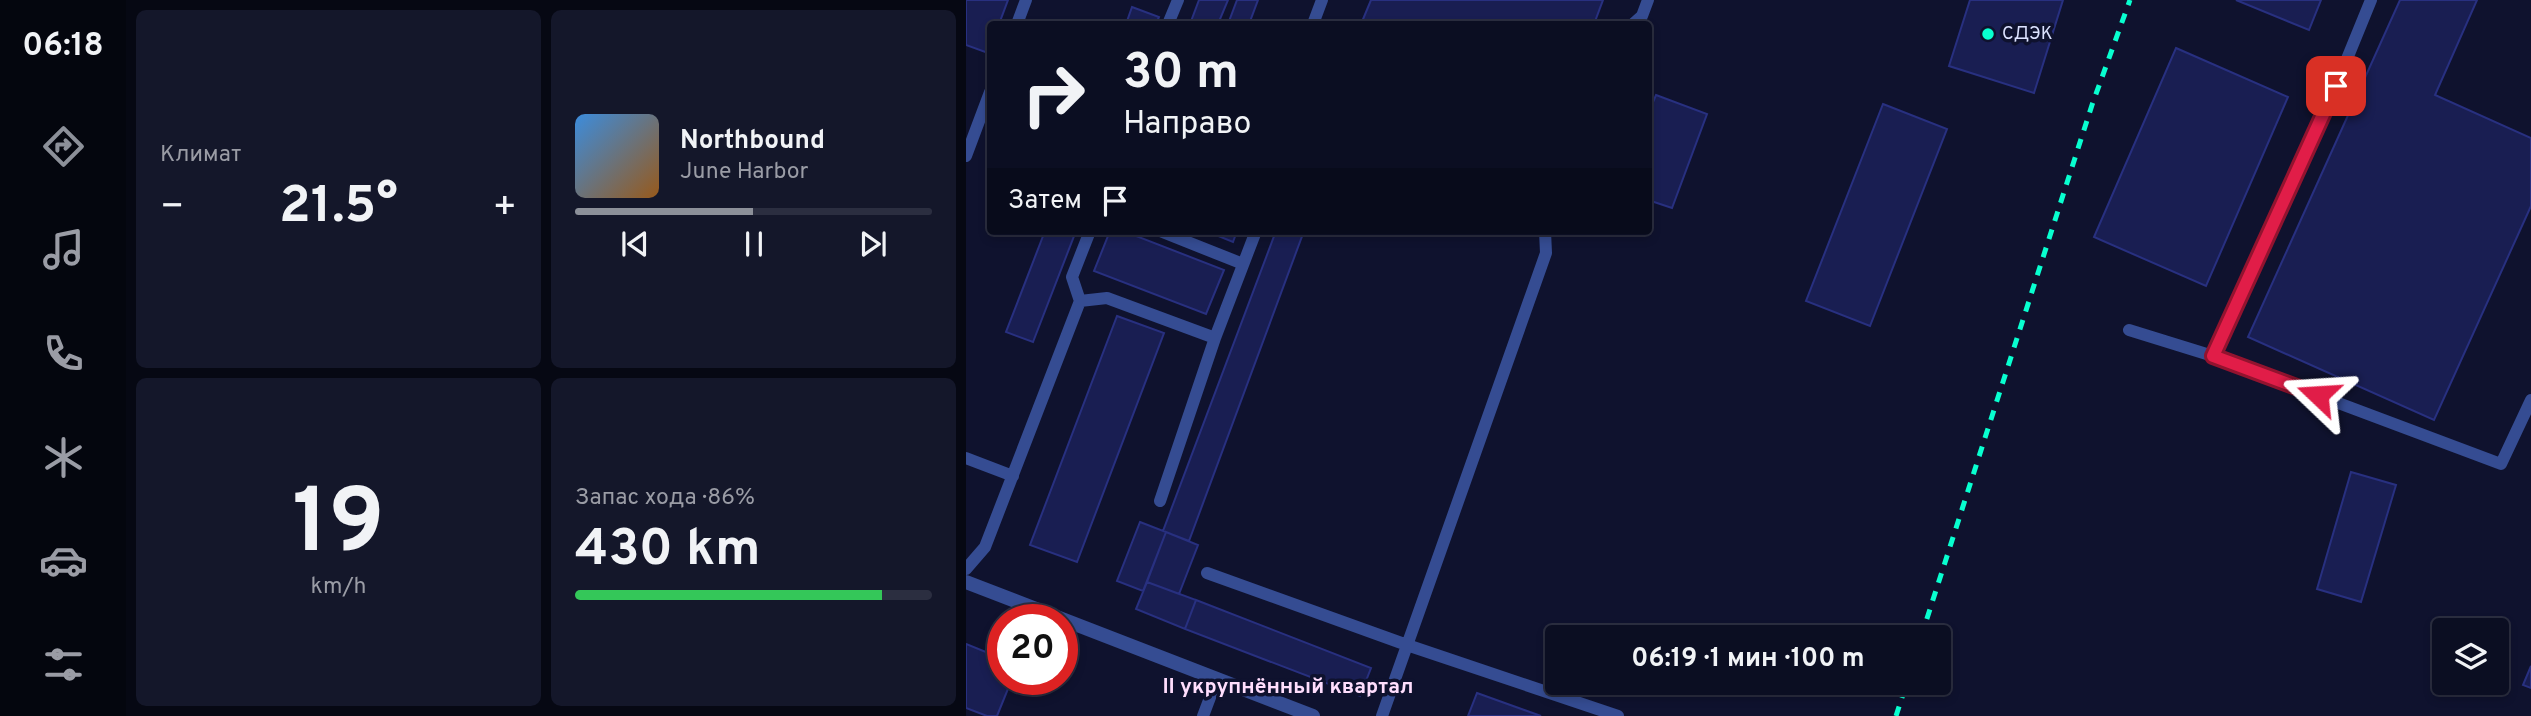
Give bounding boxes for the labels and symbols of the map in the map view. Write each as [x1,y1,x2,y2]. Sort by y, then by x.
place label: СДЭК [2002,23,2053,46]
marker: СДЭК [1980,26,1996,42]
pin [2306,56,2366,116]
position arrow [2281,358,2355,432]
speed limit sign: 20 [987,604,1078,695]
district label: II укрупнённый квартал [1162,674,1414,701]

